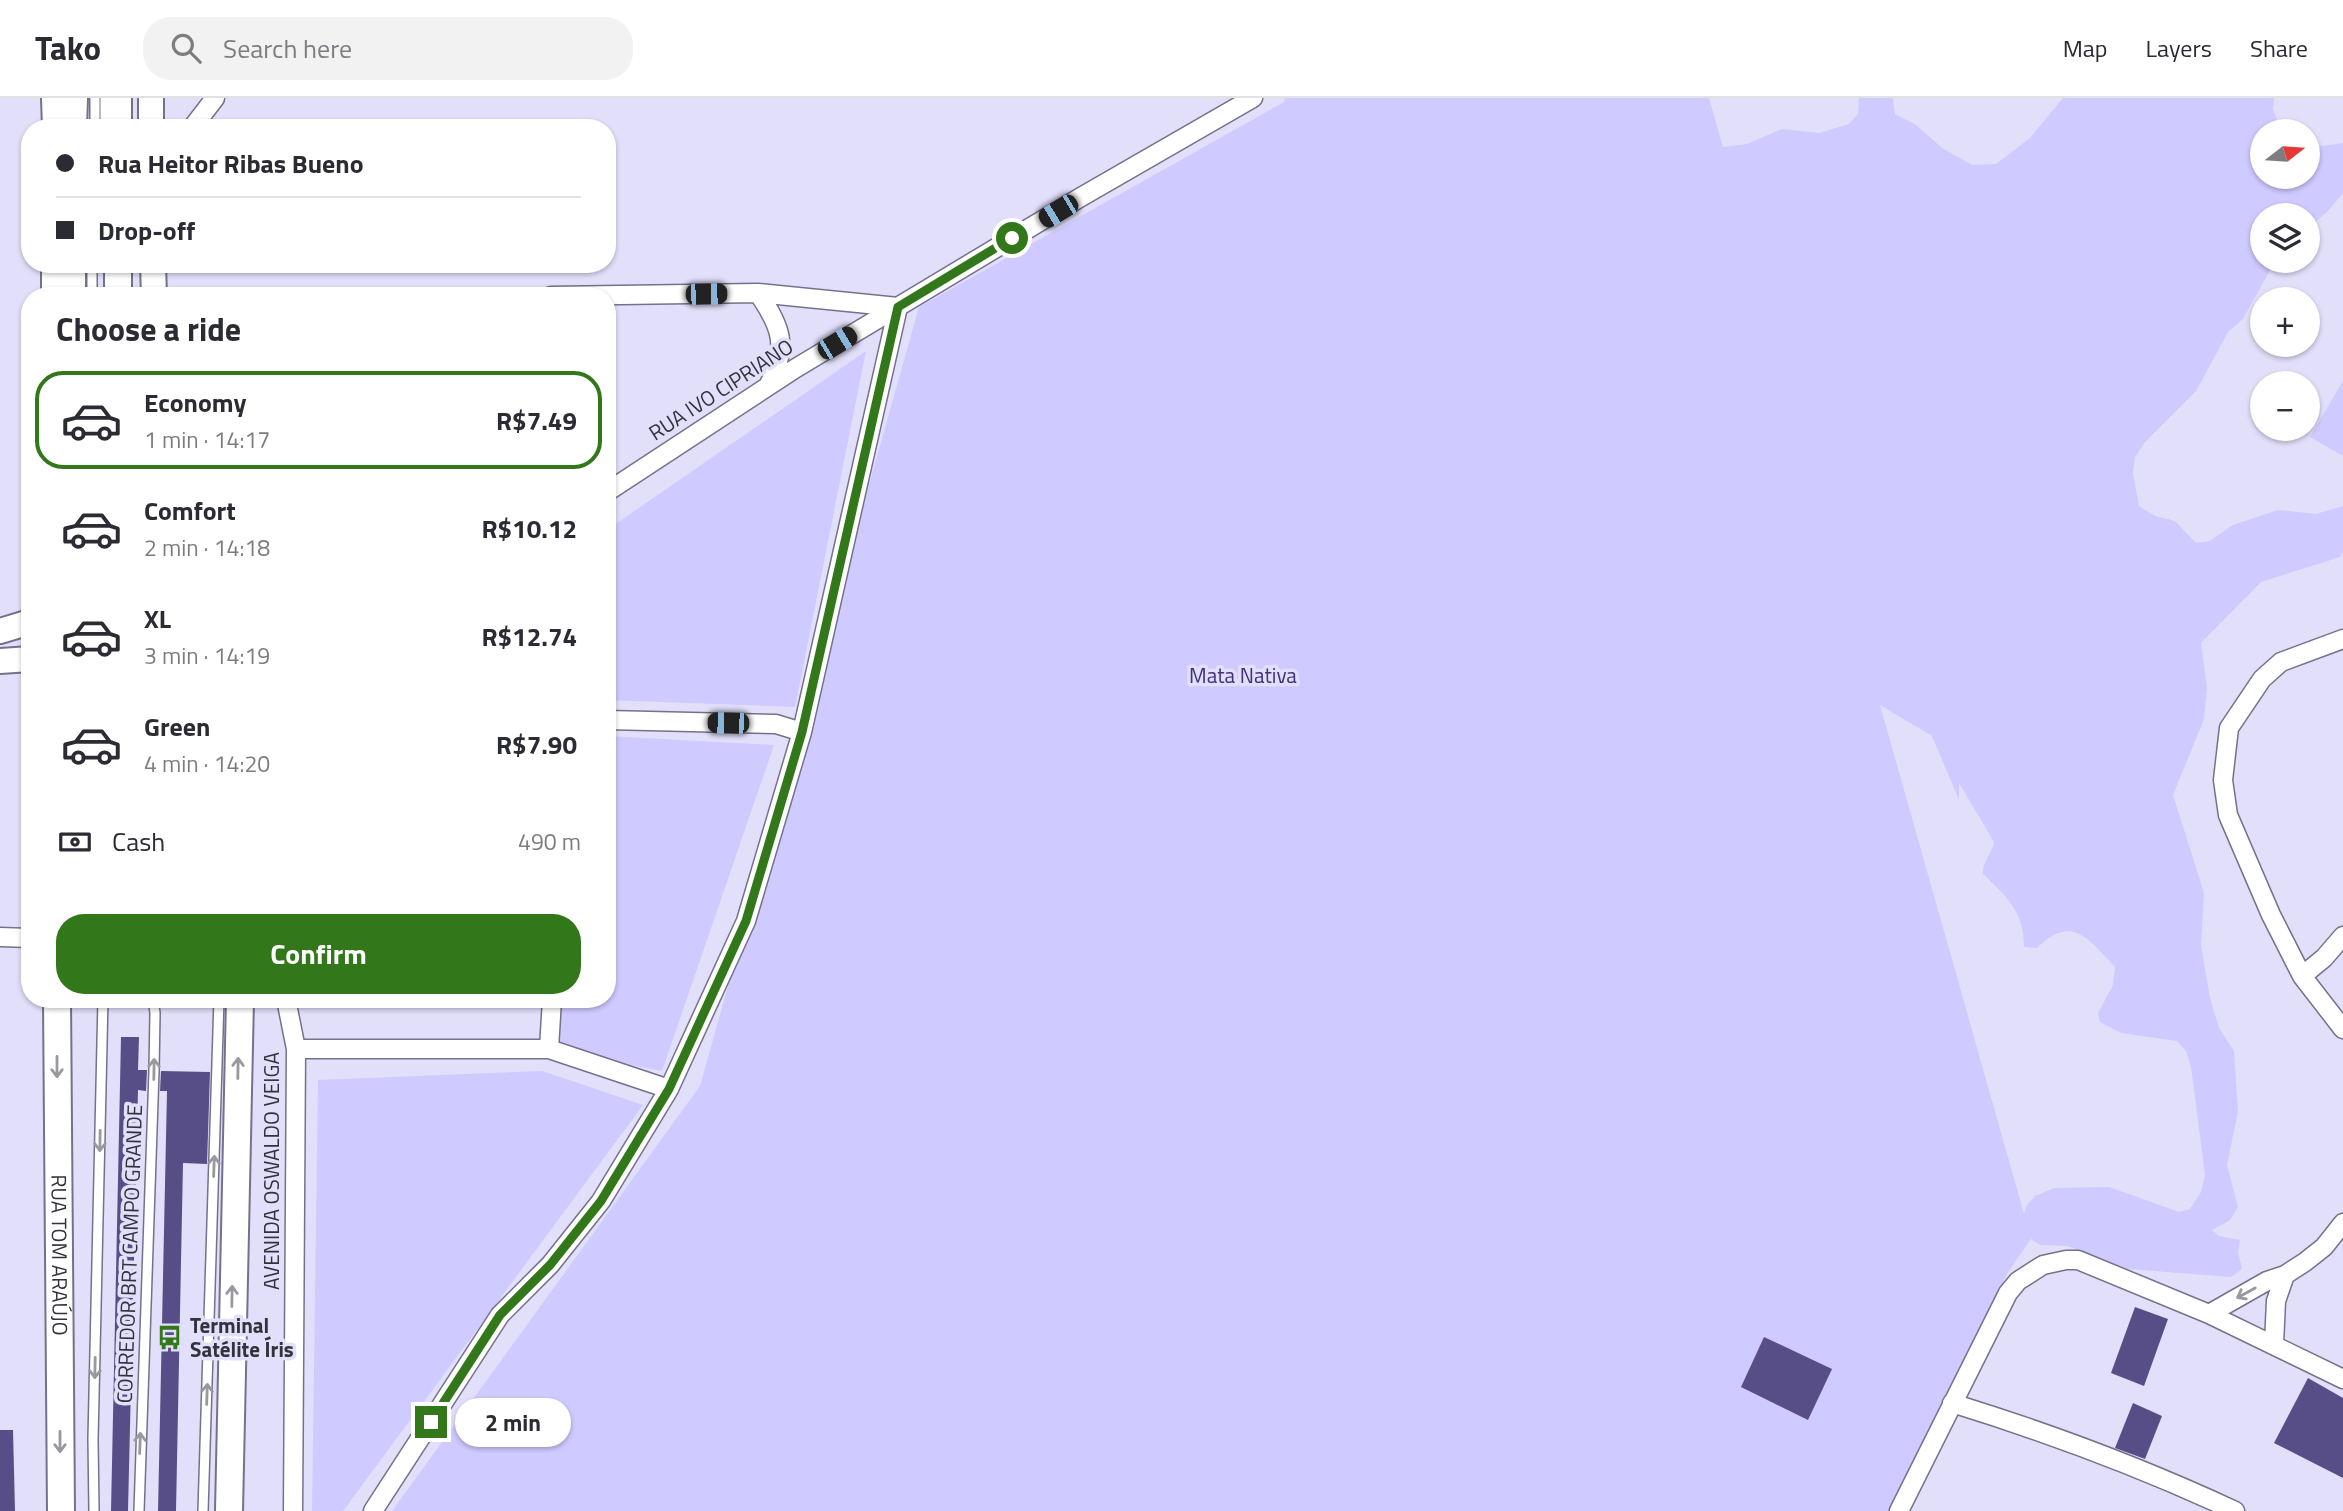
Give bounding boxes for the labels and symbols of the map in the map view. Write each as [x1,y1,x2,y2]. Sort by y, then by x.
north arrow [2250,119,2320,189]
car [1035,191,1082,231]
route start [996,222,1028,254]
car [685,283,728,305]
car [814,323,861,363]
street label: RUA IVO CIPRIANO [642,330,799,448]
park label: Mata Nativa [1189,659,1297,691]
car [707,712,750,734]
street label: AVENIDA OSWALDO VEIGA [255,1052,287,1290]
one-way arrow [50,1056,64,1079]
one-way arrow [148,1057,161,1080]
one-way arrow [231,1057,245,1080]
street label: CORREDOR BRT CAMPO GRANDE [108,1104,150,1404]
one-way arrow [93,1129,106,1152]
one-way arrow [207,1155,221,1178]
street label: RUA TOM ARAÚJO [43,1174,77,1336]
one-way arrow [226,1285,239,1308]
one-way arrow [2237,1286,2257,1300]
place label: Terminal Satélite Íris [190,1309,294,1365]
bus stop icon: Terminal Satélite Íris [156,1324,184,1352]
one-way arrow [88,1357,101,1380]
one-way arrow [200,1383,214,1406]
callout: 2 min [456,1398,571,1446]
route end [415,1406,447,1438]
one-way arrow [53,1430,67,1453]
one-way arrow [134,1432,147,1455]

